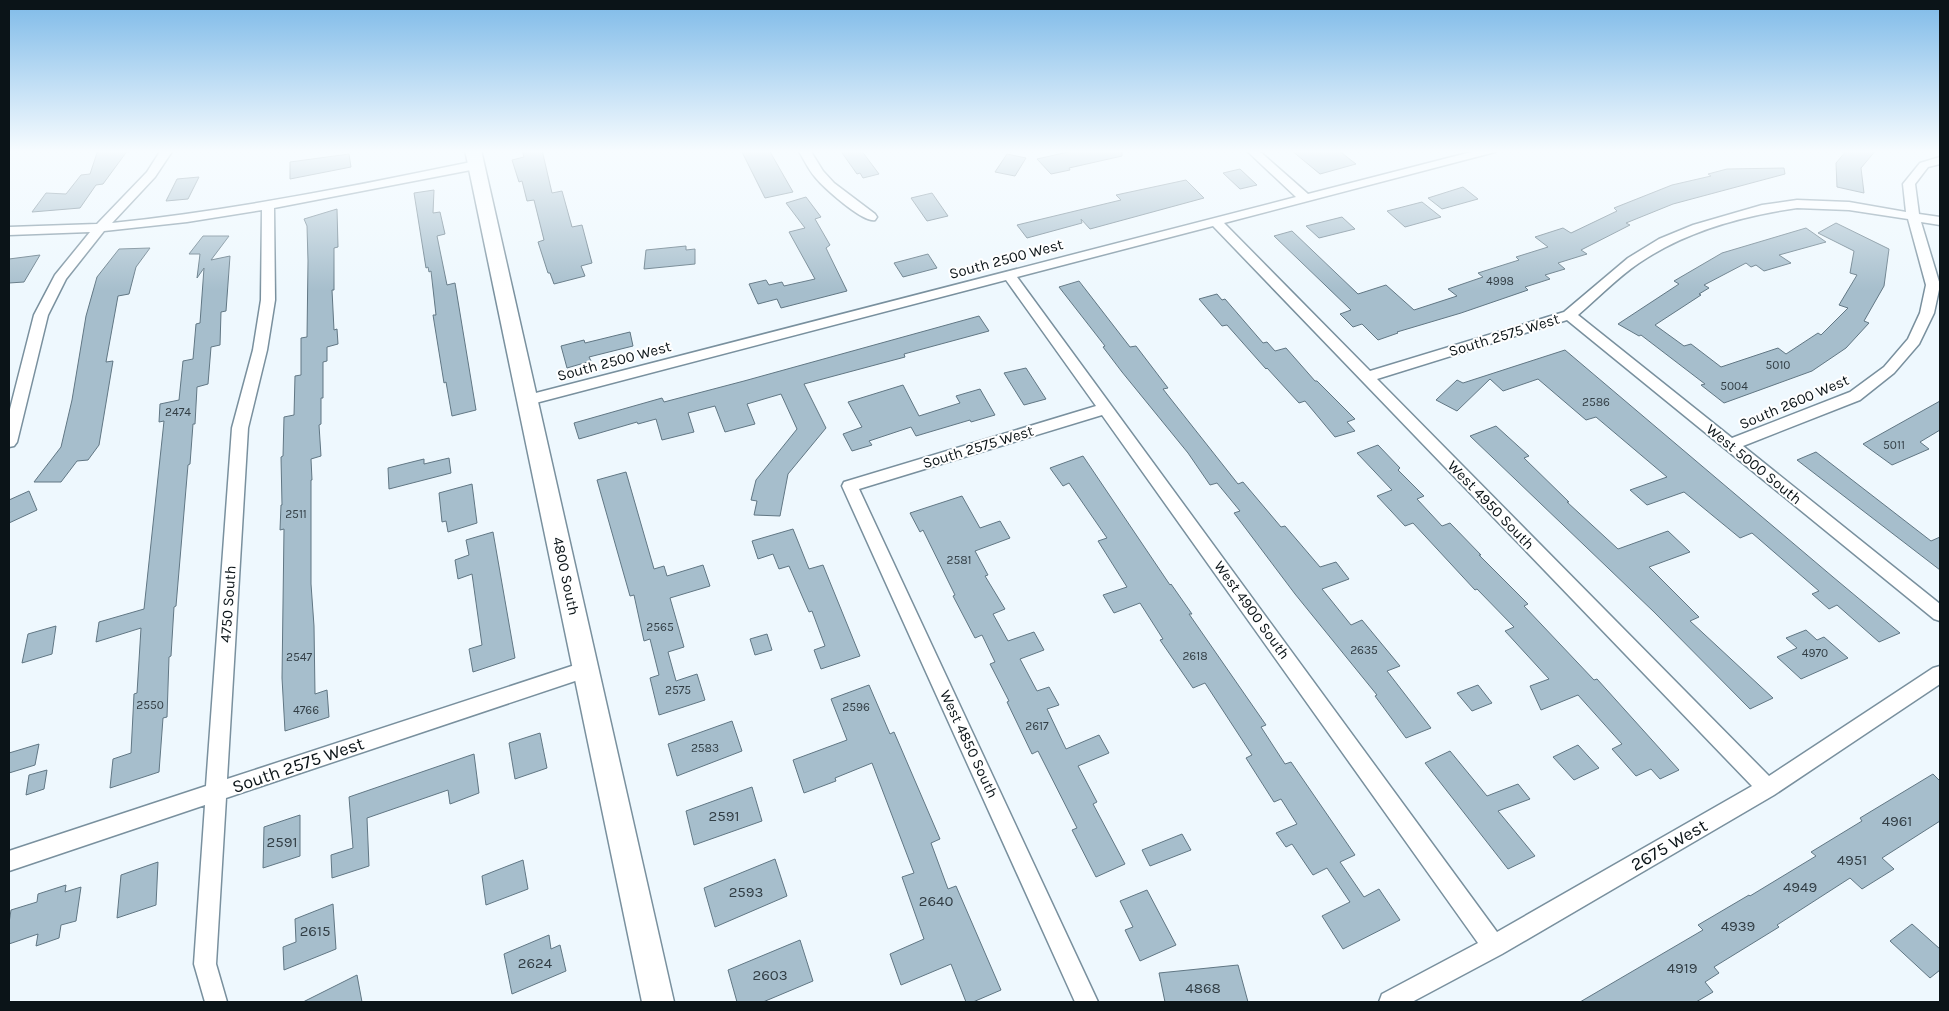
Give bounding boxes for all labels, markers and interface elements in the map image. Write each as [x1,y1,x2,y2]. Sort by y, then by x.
street label: South 2500 West [947,235,1065,283]
house number: 4998 [1486,274,1514,288]
street label: South 2575 West [1446,309,1562,360]
street label: South 2500 West [555,337,673,385]
house number: 5010 [1766,358,1790,372]
street label: South 2600 West [1736,371,1852,433]
house number: 5004 [1720,379,1748,393]
house number: 2586 [1582,395,1610,409]
house number: 2474 [165,405,191,419]
street label: West 5000 South [1703,420,1805,508]
street label: South 2575 West [920,421,1036,472]
house number: 5011 [1883,438,1905,452]
street label: West 4950 South [1444,457,1538,553]
house number: 2511 [285,507,307,521]
street label: 4800 South [549,535,583,617]
house number: 2581 [946,553,972,567]
street label: West 4900 South [1210,557,1294,663]
street label: 4750 South [216,565,240,643]
house number: 2565 [646,620,674,634]
house number: 2635 [1350,643,1378,657]
house number: 4970 [1802,646,1828,660]
house number: 2618 [1182,649,1208,663]
house number: 2547 [286,650,312,664]
house number: 2575 [665,683,691,697]
street label: West 4850 South [936,687,1002,801]
house number: 2550 [136,698,164,712]
house number: 2596 [842,700,870,714]
house number: 4766 [293,703,319,717]
house number: 2617 [1025,719,1049,733]
street label: South 2575 West [229,732,367,798]
house number: 2583 [691,741,719,755]
house number: 2591 [709,807,739,825]
house number: 4961 [1882,812,1912,830]
street label: 2675 West [1627,814,1711,876]
house number: 2591 [267,833,297,851]
house number: 4951 [1837,851,1867,869]
house number: 4949 [1783,878,1817,896]
house number: 2593 [729,883,763,901]
house number: 2640 [919,892,953,910]
house number: 4939 [1721,917,1755,935]
house number: 2615 [300,922,330,940]
house number: 2624 [518,954,553,972]
house number: 4919 [1667,959,1697,977]
house number: 2603 [752,966,788,984]
house number: 4868 [1185,979,1221,997]

